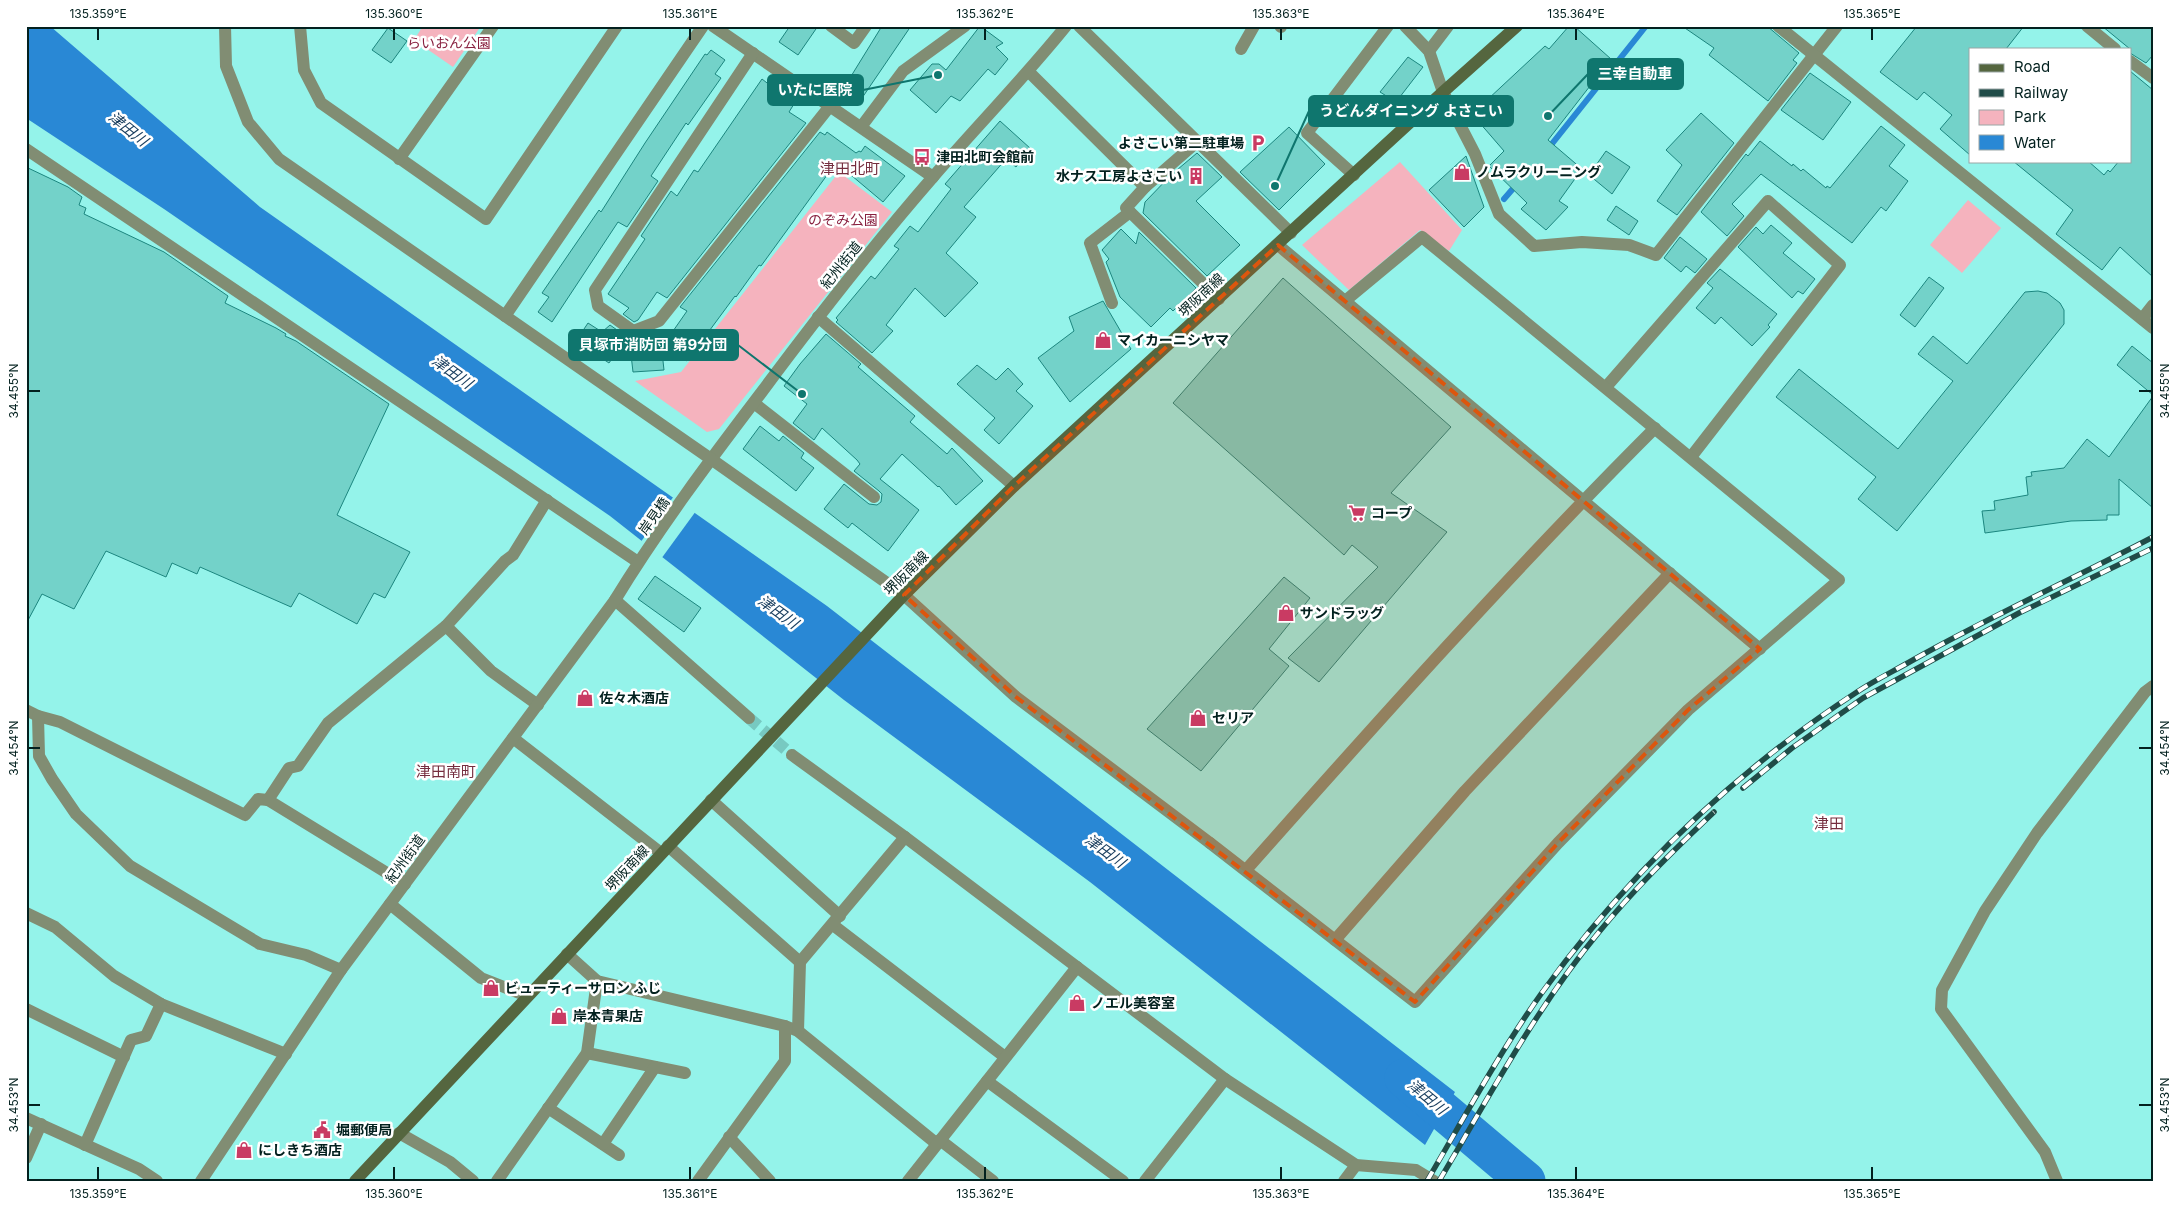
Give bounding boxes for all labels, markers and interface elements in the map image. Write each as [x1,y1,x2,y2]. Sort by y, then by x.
text: 135.359°E [69,6,127,21]
text: 135.360°E [365,6,423,21]
text: 135.361°E [663,6,717,21]
text: 135.362°E [956,6,1014,21]
text: 135.363°E [1252,6,1310,21]
text: 135.364°E [1547,6,1605,21]
text: 135.365°E [1843,6,1901,21]
park label: らいおん公園 [407,34,491,51]
legend [1969,48,2132,162]
text: Road [2014,57,2050,76]
callout: 三幸自動車 [1588,59,1683,89]
text: 三幸自動車 [1597,64,1673,83]
callout: いたに医院 [768,75,863,105]
text: いたに医院 [777,80,853,99]
text: Railway [2014,83,2069,102]
callout: うどんダイニング よさこい [1309,96,1513,126]
text: うどんダイニング よさこい [1319,101,1503,120]
water label: 津田川 [105,107,153,151]
text: Park [2014,107,2047,126]
parking icon: よさこい第二駐車場 [1248,133,1268,153]
text: Water [2014,133,2056,152]
place label: よさこい第二駐車場 [1118,134,1244,151]
bus stop icon: 津田北町会館前 [912,147,932,167]
place label: 津田北町会館前 [936,148,1034,165]
district label: 津田北町 [820,159,880,178]
shop icon: ノムラクリーニング [1452,162,1472,182]
place label: ノムラクリーニング [1476,163,1601,180]
building icon: 水ナス工房よさこい [1186,166,1206,186]
place label: 水ナス工房よさこい [1056,167,1182,184]
park label: のぞみ公園 [808,211,878,228]
street label: 紀州街道 [816,238,865,292]
street label: 堺阪南線 [1174,269,1227,320]
callout: 貝塚市消防団 第9分団 [569,330,738,360]
shop icon: マイカーニシヤマ [1093,330,1113,350]
place label: マイカーニシヤマ [1117,331,1229,348]
text: 貝塚市消防団 第9分団 [579,335,727,354]
water label: 津田川 [429,351,478,394]
text: 34.455°N [6,363,21,419]
text: 34.455°N [2157,363,2172,419]
street label: 岸見橋 [635,494,673,538]
supermarket icon: コープ [1347,503,1367,523]
place label: コープ [1371,504,1412,521]
street label: 堺阪南線 [880,547,931,598]
water label: 津田川 [755,591,804,634]
shop icon: サンドラッグ [1276,603,1296,623]
place label: サンドラッグ [1300,604,1384,621]
shop icon: 佐々木酒店 [575,688,595,708]
place label: 佐々木酒店 [599,689,669,706]
shop icon: セリア [1188,708,1208,728]
place label: セリア [1212,709,1254,726]
text: 34.454°N [6,720,21,776]
text: 34.454°N [2157,720,2172,776]
district label: 津田南町 [416,762,476,781]
district label: 津田 [1814,814,1844,833]
water label: 津田川 [1082,830,1131,873]
street label: 紀州街道 [381,831,428,886]
street label: 堺阪南線 [601,841,652,894]
shop icon: ビューティーサロン ふじ [481,978,501,998]
place label: ビューティーサロン ふじ [505,979,661,996]
shop icon: ノエル美容室 [1067,993,1087,1013]
place label: ノエル美容室 [1091,994,1175,1011]
shop icon: 岸本青果店 [549,1006,569,1026]
place label: 岸本青果店 [573,1007,643,1024]
water label: 津田川 [1404,1075,1452,1120]
text: 34.453°N [6,1077,21,1133]
text: 34.453°N [2157,1077,2172,1133]
public building icon: 堀郵便局 [312,1120,332,1140]
place label: 堀郵便局 [336,1121,392,1138]
shop icon: にしきち酒店 [234,1140,254,1160]
place label: にしきち酒店 [258,1141,342,1158]
text: 135.359°E [69,1186,127,1201]
text: 135.360°E [365,1186,423,1201]
text: 135.361°E [663,1186,717,1201]
text: 135.362°E [956,1186,1014,1201]
text: 135.363°E [1252,1186,1310,1201]
text: 135.364°E [1547,1186,1605,1201]
text: 135.365°E [1843,1186,1901,1201]

